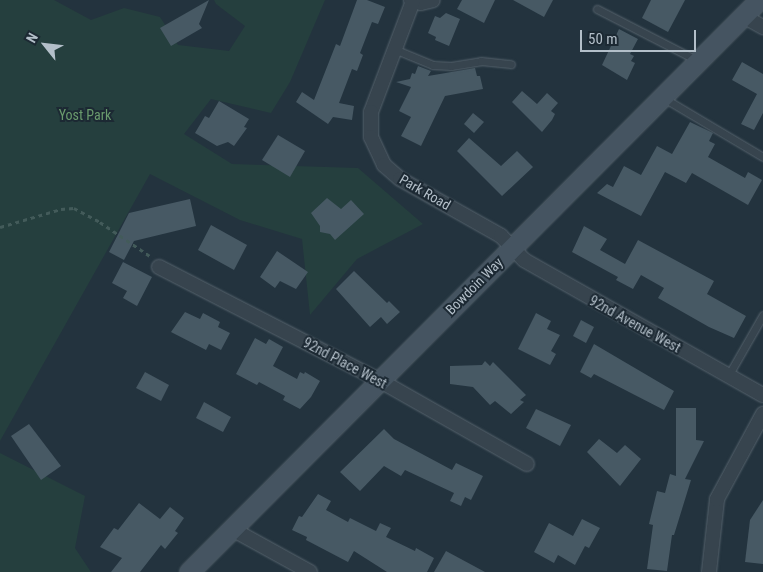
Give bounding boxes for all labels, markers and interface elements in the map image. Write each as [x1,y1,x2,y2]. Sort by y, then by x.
north arrow [20,20,70,70]
scale bar [583,20,699,52]
text: N [23,30,41,45]
text: 50 m [588,30,618,48]
park label: Yost Park [59,107,111,123]
street label: Park Road [396,171,454,213]
street label: Bowdoin Way [442,254,506,318]
street label: 92nd Avenue West [586,292,684,356]
street label: 92nd Place West [300,334,390,392]

